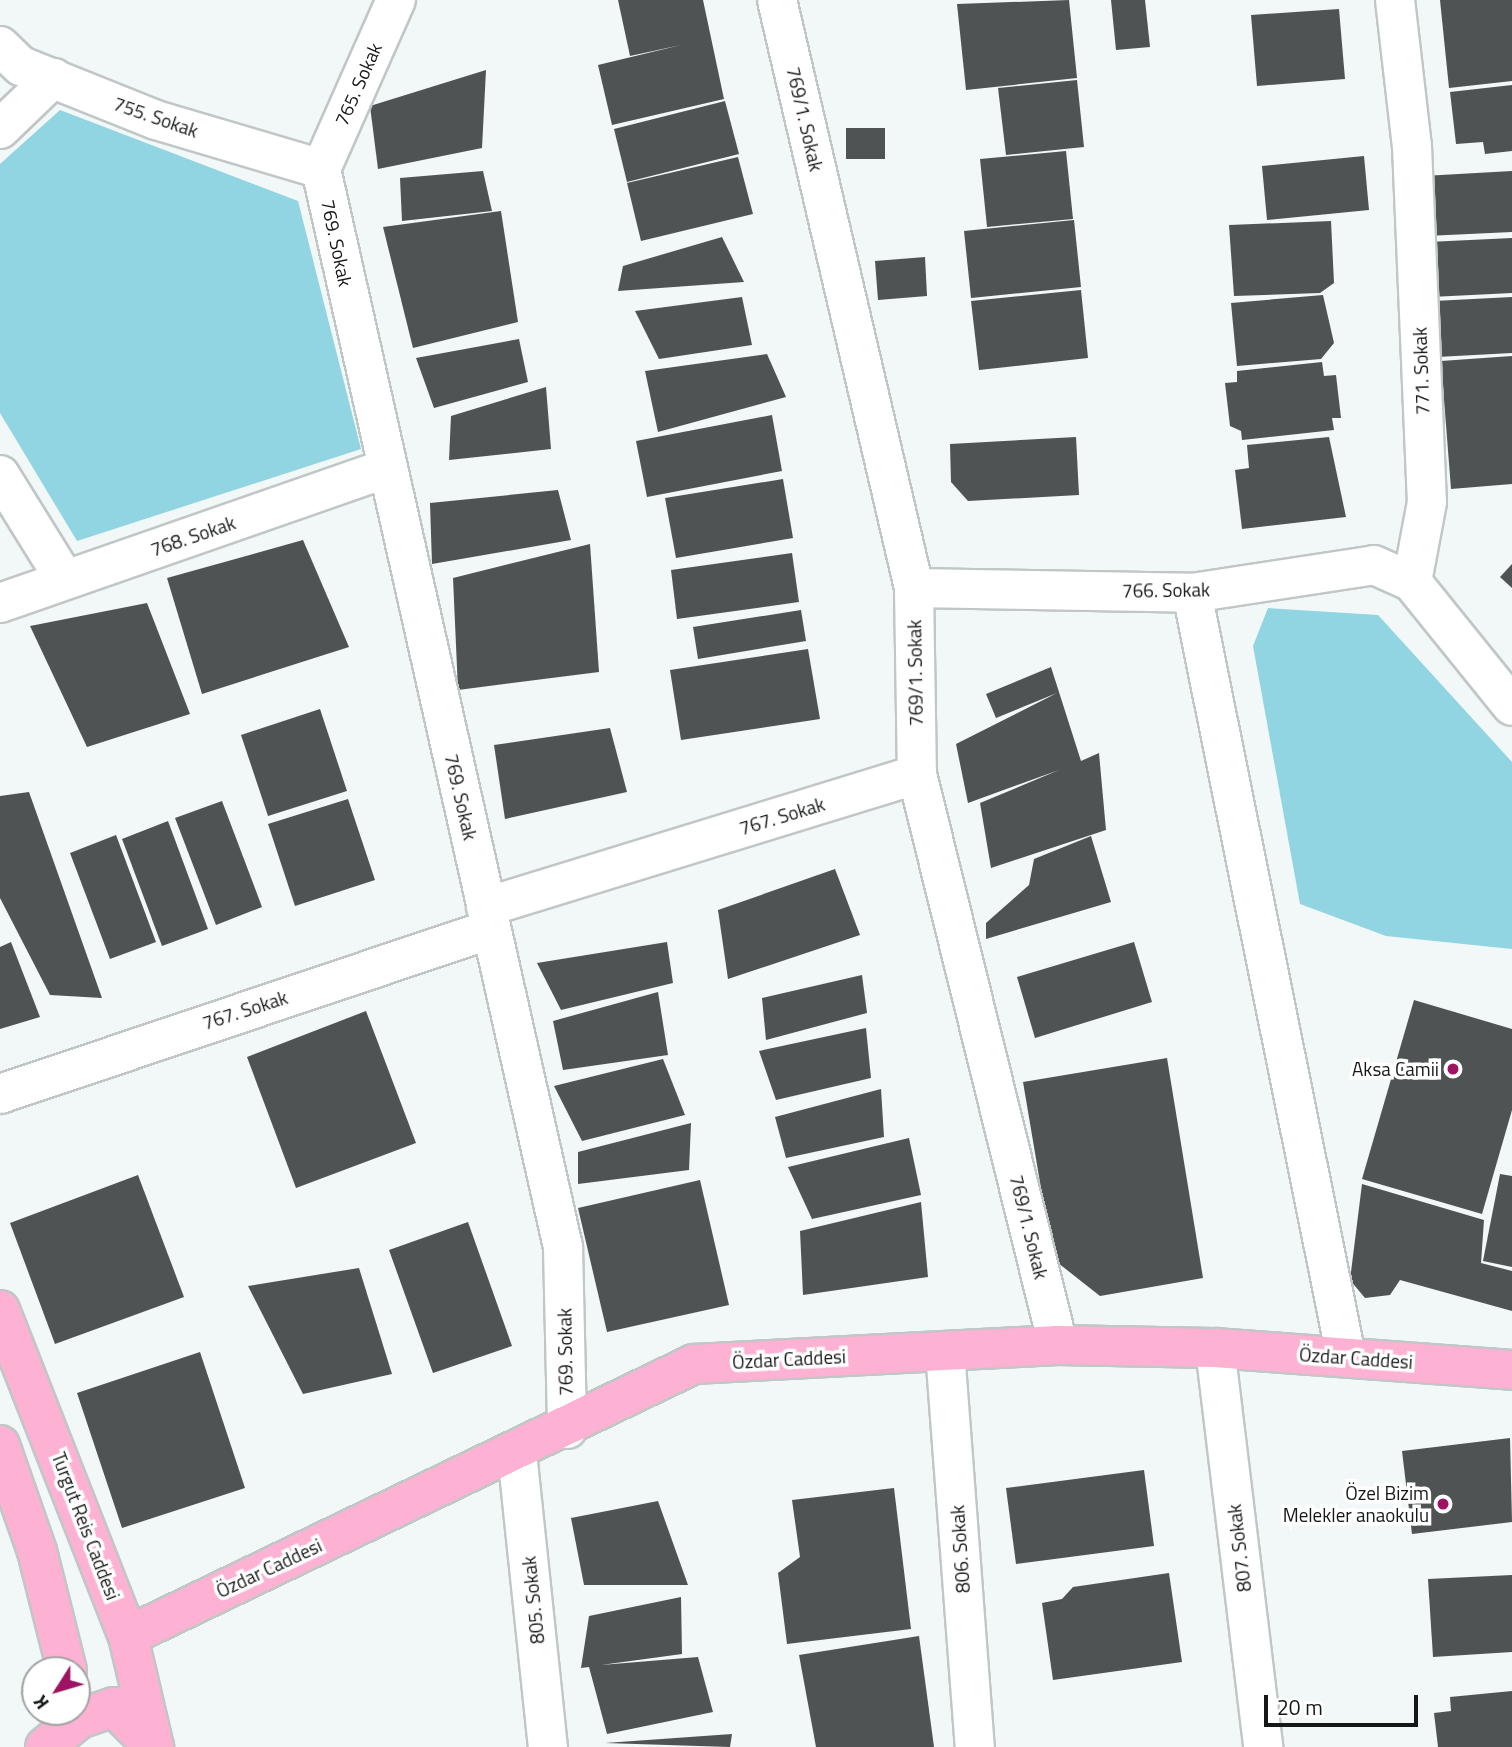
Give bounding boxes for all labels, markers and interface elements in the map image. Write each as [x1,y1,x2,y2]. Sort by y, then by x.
street label: 765. Sokak [330,39,386,129]
street label: 769/1. Sokak [782,64,828,174]
street label: 755. Sokak [111,92,201,142]
street label: 769. Sokak [317,197,357,289]
street label: 771. Sokak [1408,327,1434,415]
street label: 768. Sokak [148,511,238,561]
street label: 766. Sokak [1122,578,1210,602]
street label: 769/1. Sokak [903,619,927,727]
street label: 769. Sokak [440,751,482,843]
street label: 767. Sokak [736,792,828,840]
street label: 767. Sokak [200,986,290,1034]
place label: Aksa Camii [1352,1058,1439,1080]
marker: Aksa Camii [1445,1061,1461,1077]
street label: 769/1. Sokak [1005,1172,1053,1282]
street label: 769. Sokak [553,1308,577,1396]
street label: Özdar Caddesi [1298,1343,1414,1373]
street label: Özdar Caddesi [731,1345,847,1373]
street label: Turgut Reis Caddesi [47,1449,125,1603]
place label: Özel Bizim Melekler anaokulu [1283,1482,1429,1526]
marker: Özel Bizim Melekler anaokulu [1435,1496,1451,1512]
street label: 807. Sokak [1222,1503,1256,1593]
street label: 806. Sokak [946,1504,974,1594]
street label: Özdar Caddesi [213,1534,325,1602]
street label: 805. Sokak [517,1555,549,1645]
north arrow [21,1656,91,1726]
scale bar [1267,1680,1421,1724]
text: K [25,1690,55,1716]
text: 20 m [1277,1691,1323,1723]

